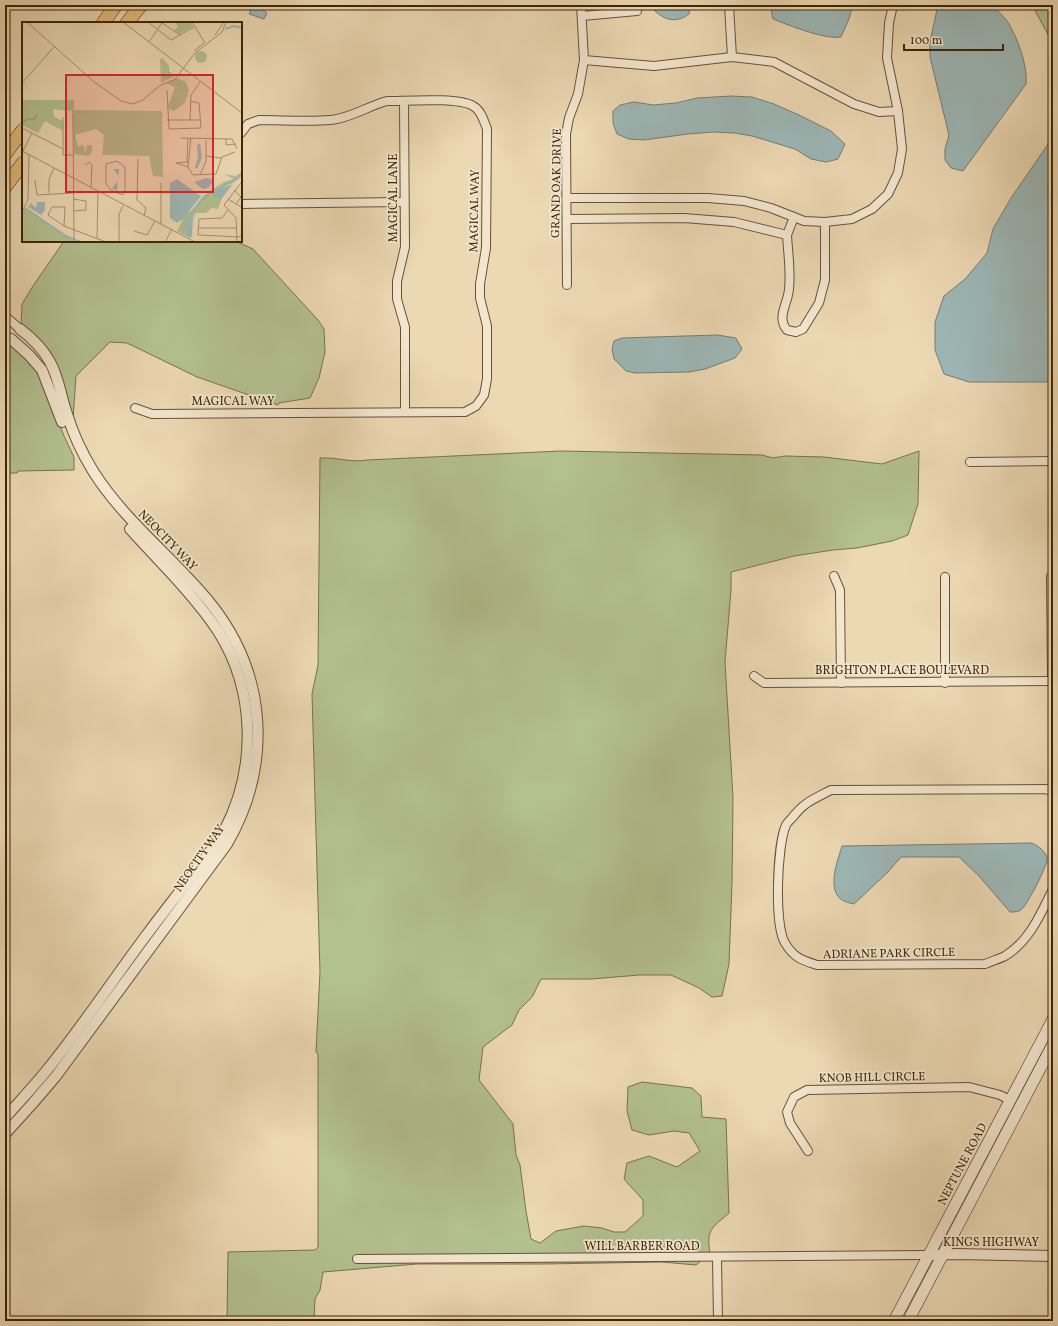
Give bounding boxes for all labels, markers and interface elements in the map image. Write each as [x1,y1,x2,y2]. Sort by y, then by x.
inset map [22,22,242,242]
scale bar [904,26,1003,52]
text: 100 m [910,33,943,49]
street label: GRAND OAK DRIVE [548,128,566,238]
street label: MAGICAL LANE [386,154,402,242]
street label: MAGICAL WAY [466,169,484,253]
street label: MAGICAL WAY [191,394,275,410]
street label: NEOCITY WAY [134,507,201,575]
street label: BRIGHTON PLACE BOULEVARD [815,663,989,679]
street label: NEOCITY WAY [171,821,229,895]
street label: ADRIANE PARK CIRCLE [823,945,955,963]
street label: KNOB HILL CIRCLE [818,1069,926,1087]
street label: NEPTUNE ROAD [935,1120,991,1208]
street label: KINGS HIGHWAY [943,1235,1039,1251]
street label: WILL BARBER ROAD [584,1239,700,1255]

